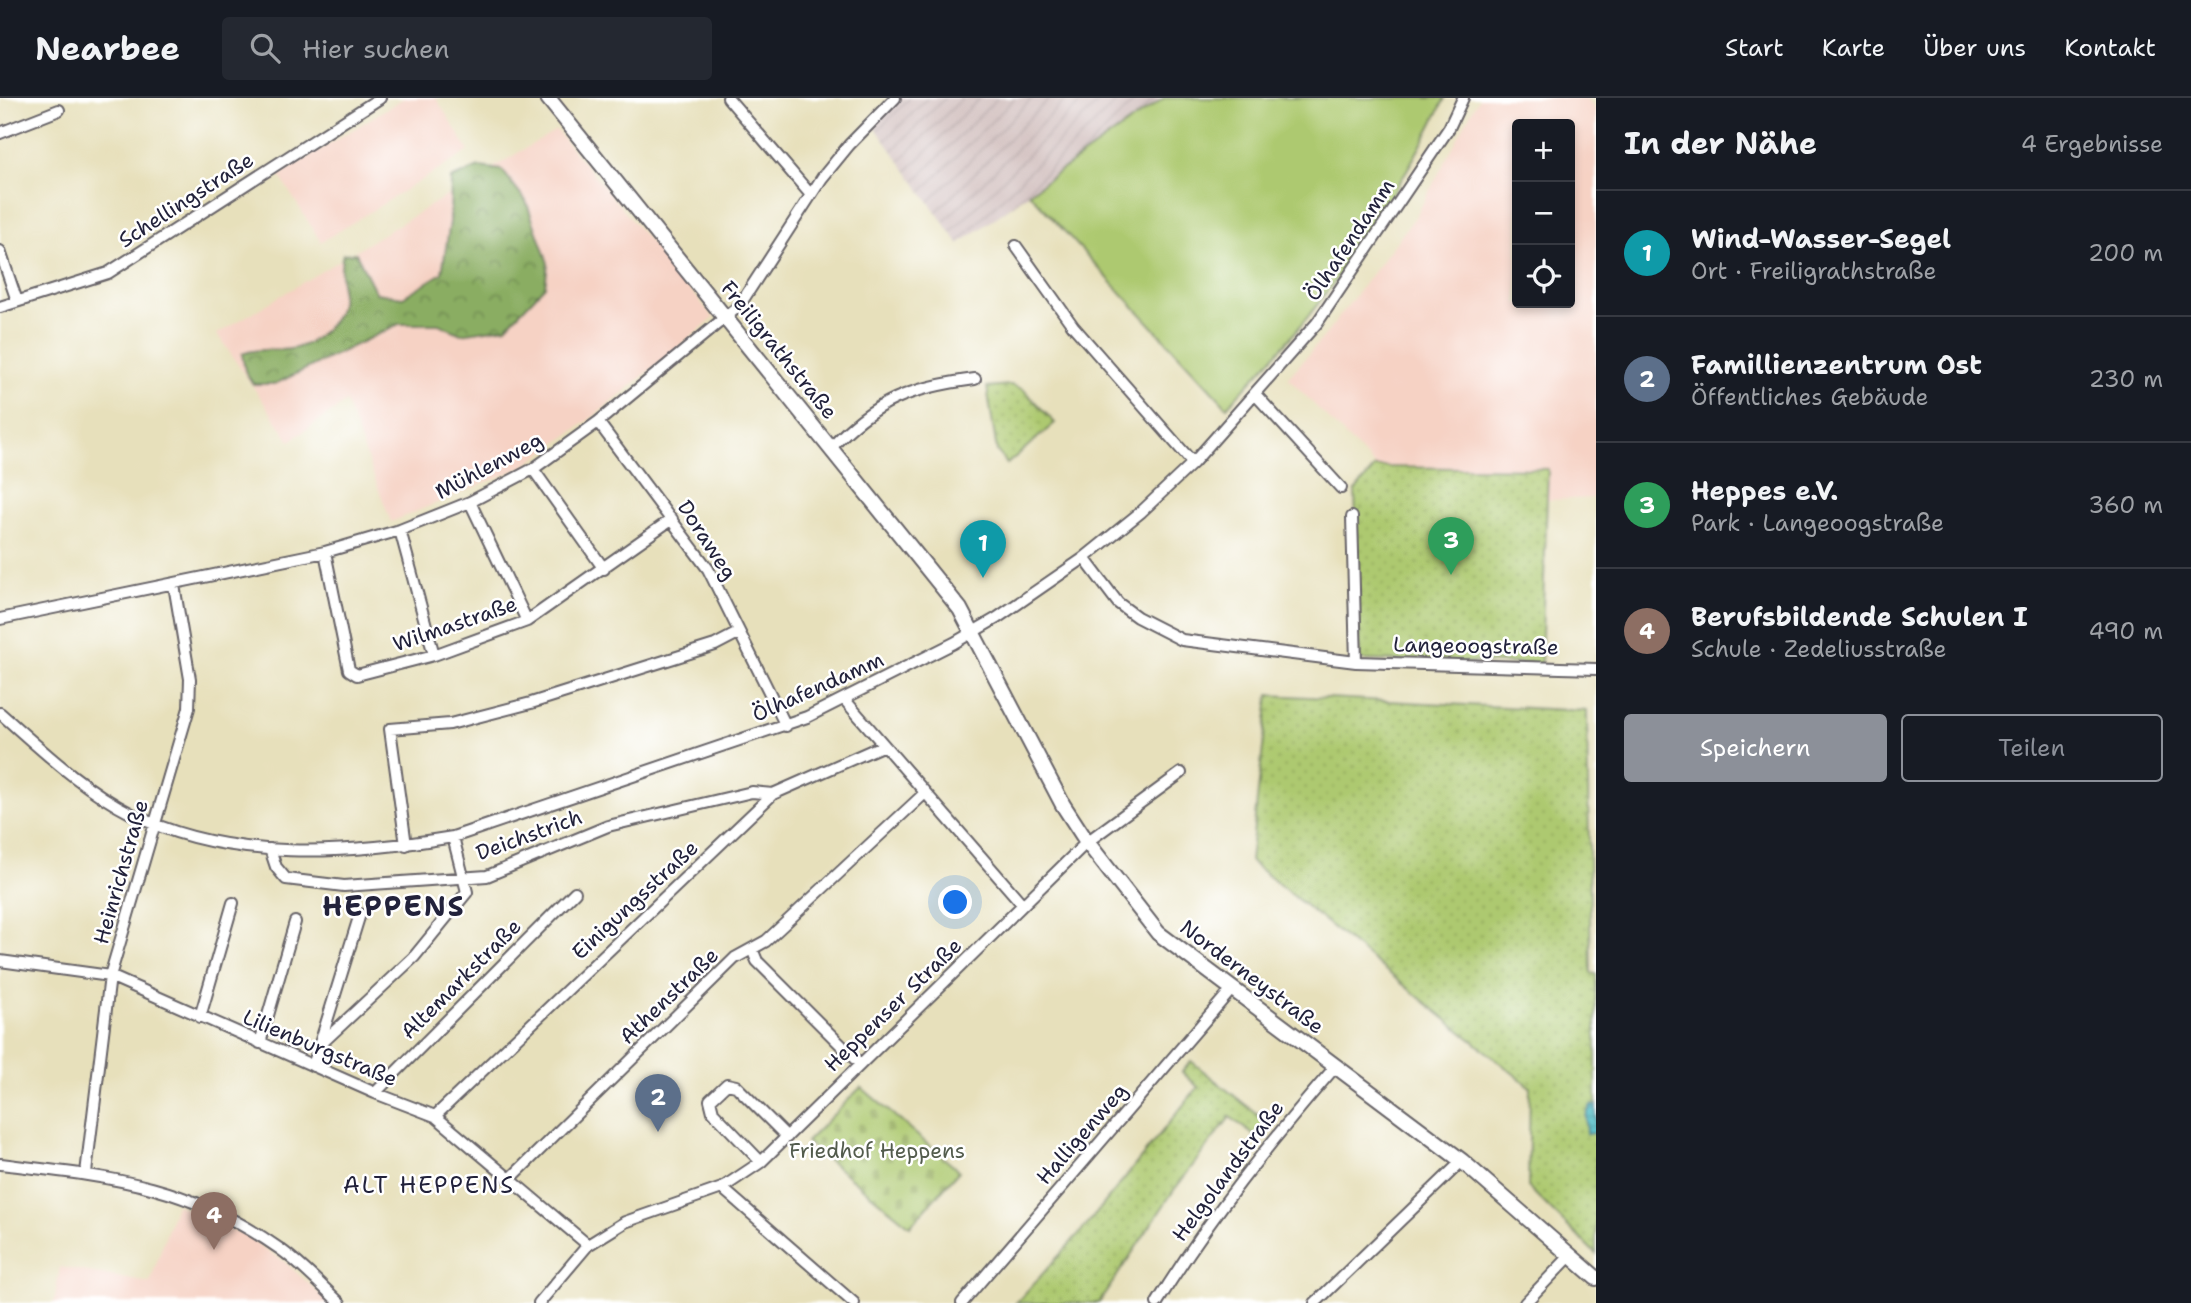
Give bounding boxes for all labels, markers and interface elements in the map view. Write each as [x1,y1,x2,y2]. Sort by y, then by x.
search box [222,17,712,80]
text: Nearbee [35,26,180,71]
icon: search [246,29,284,67]
text: Hier suchen [302,31,449,66]
text: Start [1725,32,1784,64]
text: Karte [1822,32,1885,64]
text: Über uns [1923,32,2026,64]
text: Kontakt [2064,32,2156,64]
map controls [1512,119,1575,308]
button: + [1512,119,1575,182]
text: In der Nähe [1624,123,1817,164]
text: 4 Ergebnisse [2021,129,2163,159]
street label: Schellingstraße [113,146,259,254]
street label: Ölhafendamm [1299,174,1401,306]
button: − [1512,182,1575,245]
text: Wind-Wasser-Segel [1691,221,1951,256]
text: 1 [1642,238,1652,268]
text: 200 m [2088,238,2163,268]
button: locate [1512,245,1575,308]
text: Ort · Freiligrathstraße [1691,256,1937,286]
street label: Freiligrathstraße [714,275,844,425]
text: Famillienzentrum Ost [1691,347,1982,382]
text: 2 [1639,364,1655,394]
text: 230 m [2089,364,2163,394]
text: Öffentliches Gebäude [1691,382,1929,412]
street label: Mühlenweg [430,426,548,506]
text: Heppes e.V. [1691,473,1838,508]
text: 3 [1639,490,1655,520]
text: 360 m [2088,490,2163,520]
street label: Doraweg [671,495,743,585]
text: Park · Langeoogstraße [1691,508,1944,538]
pin: 3 [1428,517,1474,575]
pin: 1 [960,520,1006,578]
street label: Wilmastraße [389,590,521,658]
text: Berufsbildende Schulen I [1691,599,2028,634]
text: 4 [1639,616,1655,646]
text: 490 m [2088,616,2163,646]
street label: Langeoogstraße [1393,631,1559,661]
text: Schule · Zedeliusstraße [1691,634,1947,664]
street label: Ölhafendamm [748,645,888,729]
button: Speichern [1624,714,1887,782]
button: Teilen [1901,714,2163,782]
street label: Heinrichstraße [87,797,155,947]
street label: Deichstrich [472,803,586,867]
street label: Einigungsstraße [566,834,704,966]
your location [938,885,972,919]
district label: HEPPENS [322,887,466,925]
street label: Altemarkstraße [395,913,527,1045]
street label: Norderneystraße [1174,914,1330,1040]
street label: Heppenser Straße [818,932,968,1078]
street label: Athenstraße [613,942,725,1050]
street label: Lilienburgstraße [238,1003,402,1093]
pin: 2 [635,1074,681,1132]
street label: Halligenweg [1030,1077,1134,1191]
street label: Helgolandstraße [1166,1095,1290,1247]
park label: Friedhof Heppens [789,1137,965,1165]
district label: ALT HEPPENS [343,1170,515,1200]
pin: 4 [191,1192,237,1250]

